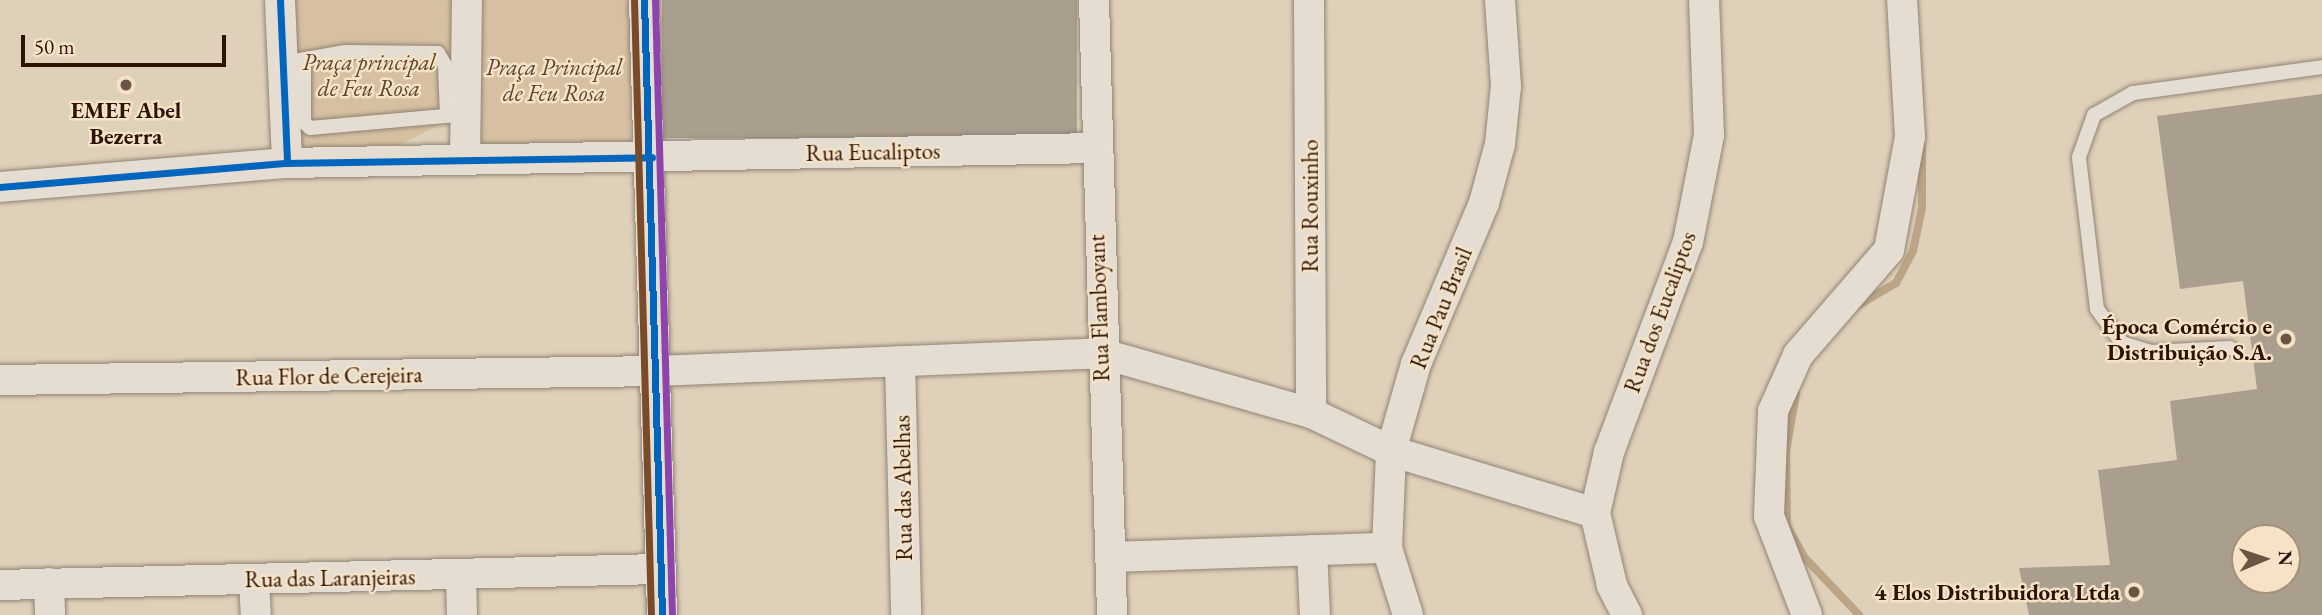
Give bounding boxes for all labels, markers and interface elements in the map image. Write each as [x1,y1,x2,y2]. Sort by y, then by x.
scale bar [24,21,229,65]
text: 50 m [34,33,75,60]
park label: Praça principal de Feu Rosa [302,48,436,102]
park label: Praça Principal de Feu Rosa [486,53,622,107]
marker: EMEF Abel Bezerra [118,77,134,93]
place label: EMEF Abel Bezerra [71,96,181,150]
street label: Rua Eucaliptos [805,137,941,167]
street label: Rua Rouxinho [1296,139,1324,273]
street label: Rua dos Eucaliptos [1618,228,1702,396]
street label: Rua Flamboyant [1083,234,1115,382]
street label: Rua Pau Brasil [1404,243,1478,373]
place label: Época Comércio e Distribuição S.A. [2102,312,2272,366]
marker: Época Comércio e Distribuição S.A. [2278,331,2294,347]
street label: Rua Flor de Cerejeira [235,361,423,391]
street label: Rua das Abelhas [888,415,918,561]
north arrow [2231,524,2301,594]
text: N [2273,550,2298,566]
street label: Rua das Laranjeiras [244,563,416,593]
place label: 4 Elos Distribuidora Ltda [1874,578,2120,606]
marker: 4 Elos Distribuidora Ltda [2126,584,2142,600]

